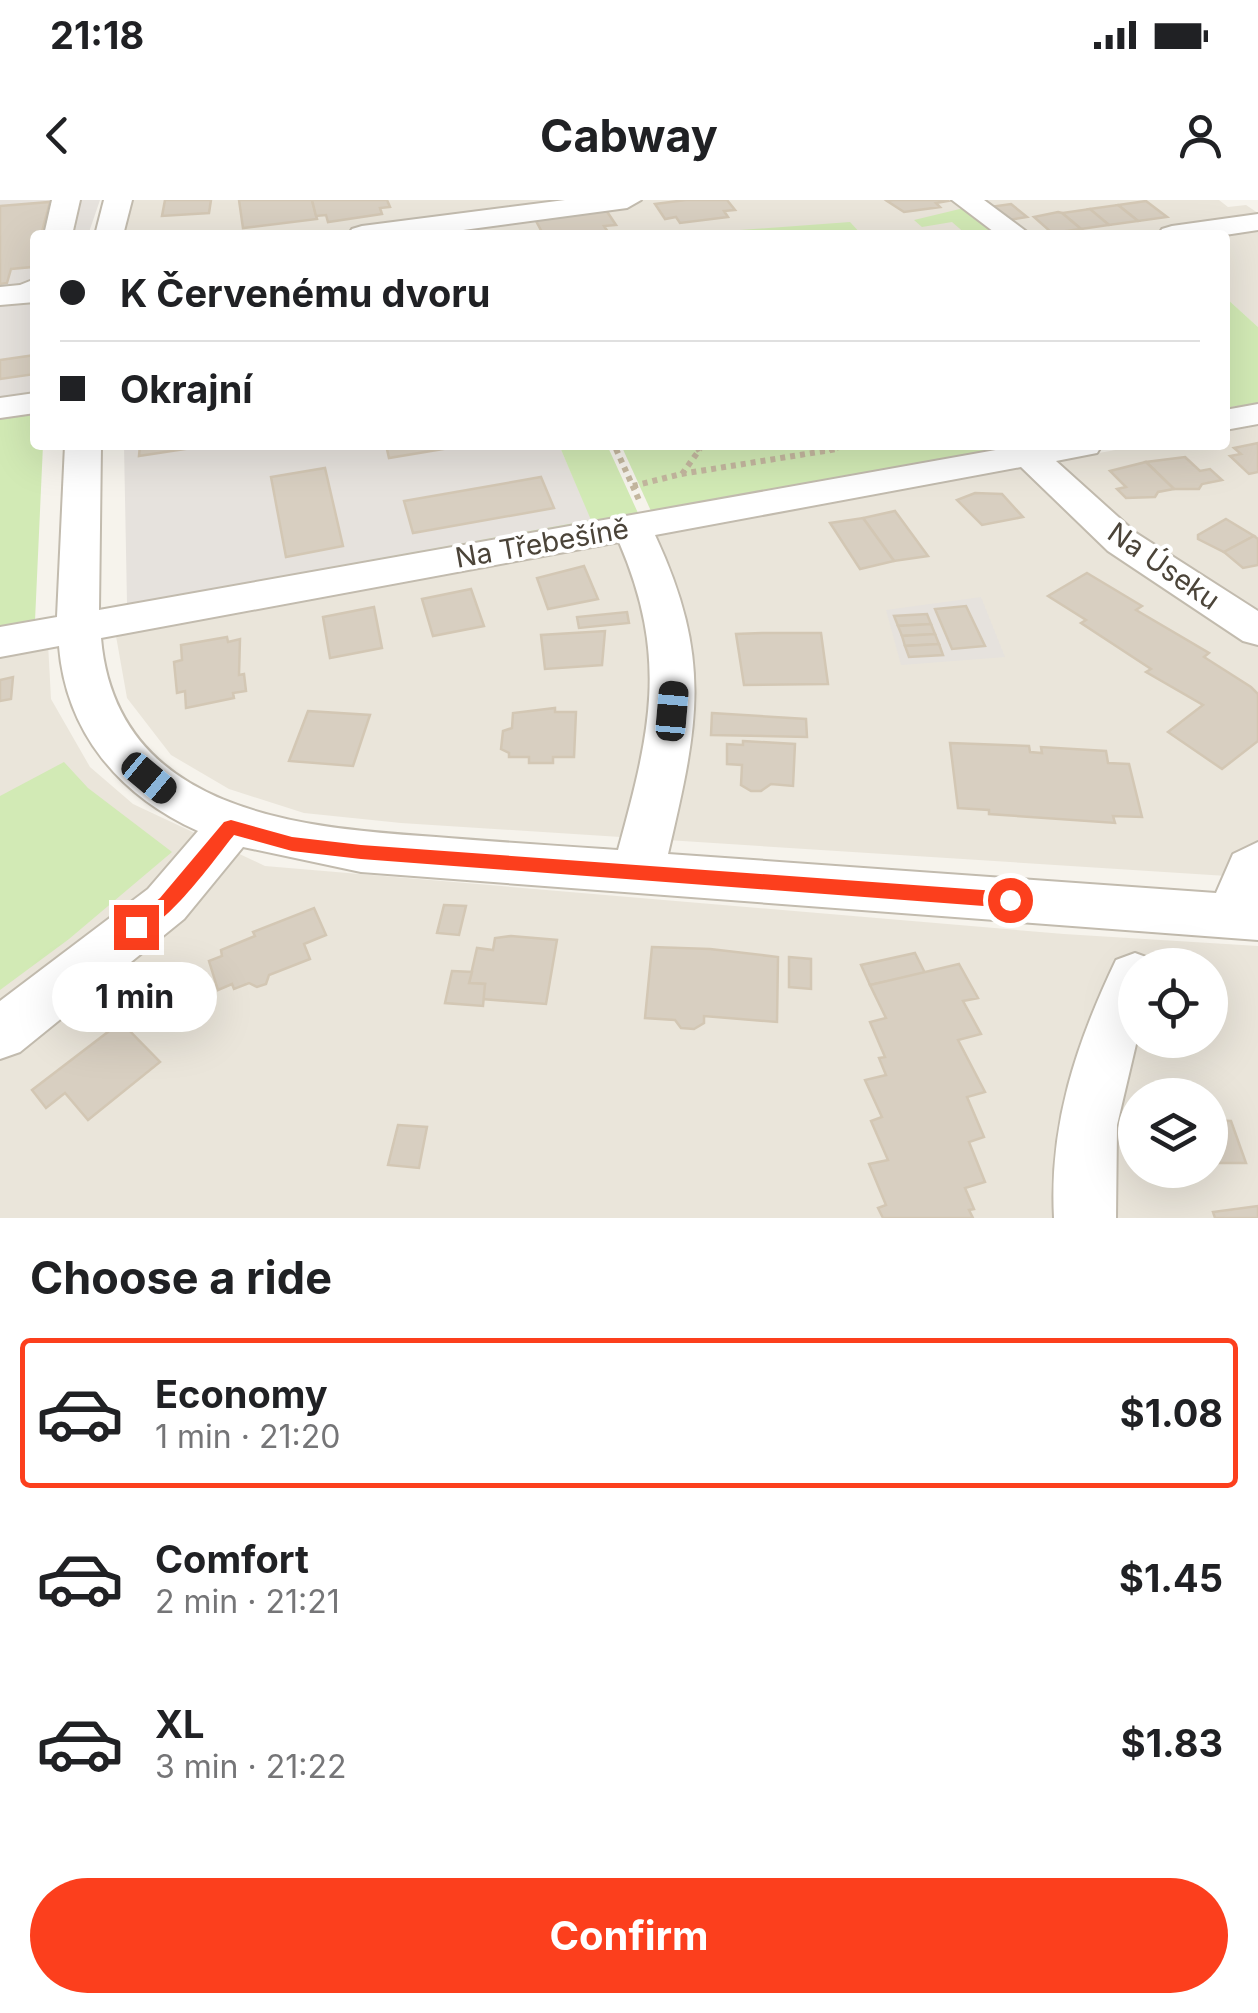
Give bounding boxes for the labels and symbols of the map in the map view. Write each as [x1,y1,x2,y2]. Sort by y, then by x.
street label: Na Třebešíně [453,511,631,575]
street label: Na Úseku [1102,514,1227,617]
car [654,680,690,742]
car [116,747,182,809]
route start [988,878,1033,923]
route end [114,905,159,950]
callout: 1 min [54,962,218,1032]

